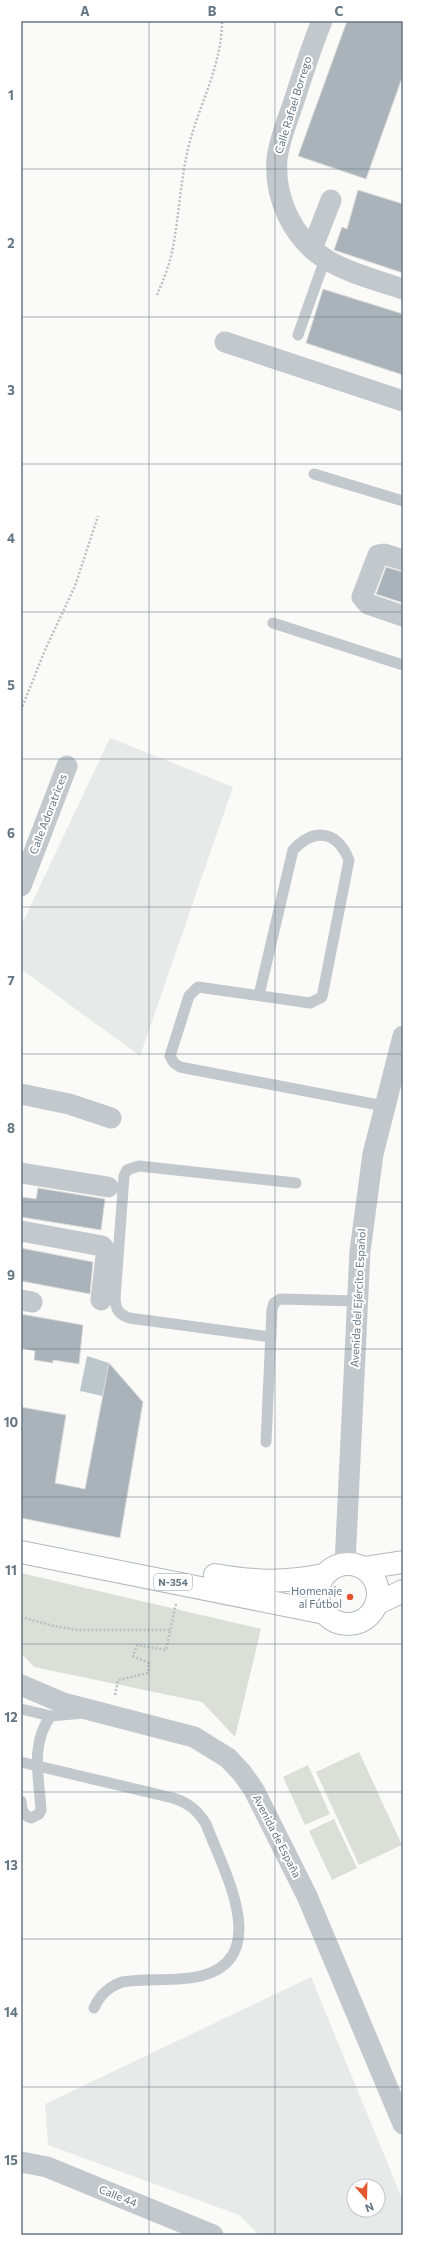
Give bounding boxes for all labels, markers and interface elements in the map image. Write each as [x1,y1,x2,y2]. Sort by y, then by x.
text: A [80,3,90,19]
text: B [208,3,217,19]
text: C [335,3,344,19]
street label: Calle Rafael Borrego [272,54,314,155]
text: 1 [8,87,14,103]
text: 2 [7,235,15,251]
text: 3 [7,382,15,398]
text: 4 [7,530,15,546]
text: 5 [7,677,15,693]
street label: Calle Adoratrices [26,772,69,856]
text: 6 [7,825,15,841]
text: 7 [7,972,15,988]
text: 8 [7,1120,15,1136]
street label: Avenida del Ejército Español [347,1228,368,1368]
text: 9 [7,1267,15,1283]
text: 10 [4,1414,19,1430]
text: 11 [5,1562,17,1578]
road number: N-354 [154,1574,192,1590]
place label: Homenaje al Fútbol [291,1584,342,1610]
marker: Homenaje al Fútbol [345,1592,355,1602]
text: 12 [4,1709,18,1725]
street label: Avenida de España [251,1792,304,1880]
text: 13 [4,1857,18,1873]
text: 14 [4,2004,18,2020]
text: 15 [4,2152,18,2168]
north arrow [346,2178,386,2218]
street label: Calle 44 [97,2182,140,2209]
text: N [363,2200,376,2215]

